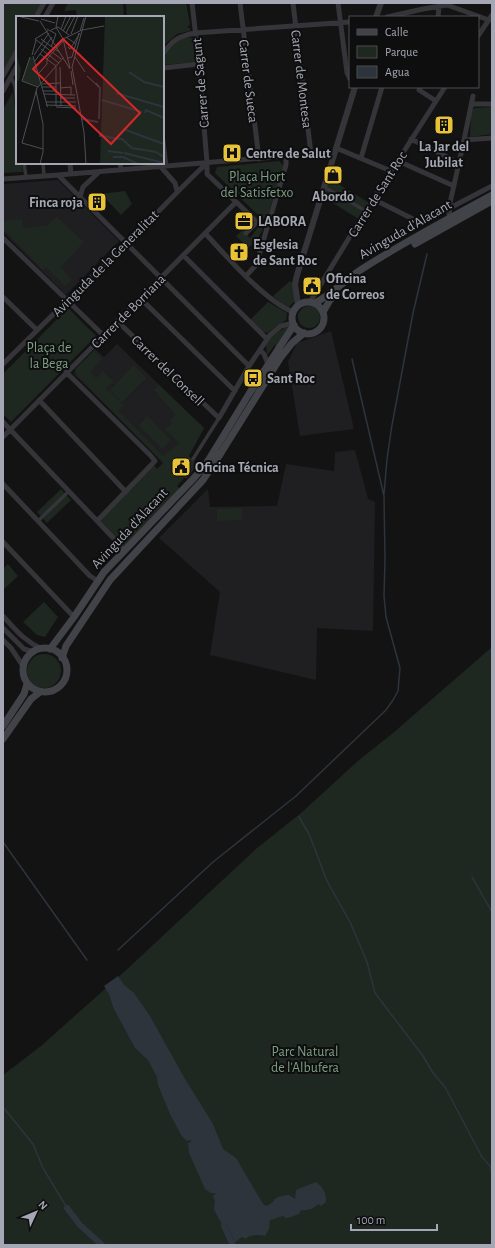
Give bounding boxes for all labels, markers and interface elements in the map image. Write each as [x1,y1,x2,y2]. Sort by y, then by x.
inset map [16,16,164,164]
legend [349,16,479,88]
text: Calle [385,26,408,38]
street label: Carrer de Montesa [288,29,314,130]
street label: Carrer de Sagunt [190,37,212,128]
street label: Carrer de Sueca [236,39,260,124]
text: Parque [385,46,418,58]
text: Agua [385,66,410,78]
building icon: La Jar del Jubilat [433,114,455,136]
place label: La Jar del Jubilat [419,140,469,170]
hospital icon: Centre de Salut [221,142,243,164]
place label: Centre de Salut [246,147,331,161]
street label: Carrer de Sant Roc [346,149,410,240]
shop icon: Abordo [322,164,344,186]
park label: Plaça Hort del Satisfetxo [221,170,294,200]
place label: Abordo [312,190,354,204]
building icon: Finca roja [86,191,108,213]
place label: Finca roja [29,196,83,210]
street label: Avinguda d'Alacant [357,197,455,262]
street label: Avinguda de la Generalitat [50,207,162,320]
office icon: LABORA [233,210,255,232]
place label: LABORA [258,215,307,229]
place label: Esglesia de Sant Roc [253,238,317,268]
church icon: Esglesia de Sant Roc [228,241,250,263]
street label: Carrer de Borriana [89,272,169,351]
place label: Oficina de Correos [326,272,385,302]
public building icon: Oficina de Correos [301,275,323,297]
street label: Carrer del Consell [128,333,206,409]
park label: Plaça de la Bega [27,341,71,371]
bus stop icon: Sant Roc [242,367,264,389]
place label: Sant Roc [267,372,315,386]
public building icon: Oficina Técnica [170,456,192,478]
place label: Oficina Técnica [195,461,279,475]
street label: Avinguda d'Alacant [89,485,171,572]
park label: Parc Natural de l'Albufera [271,1045,340,1075]
north arrow [16,1192,56,1232]
text: N [36,1199,49,1212]
scale bar [351,1206,437,1232]
text: 100 m [357,1214,385,1226]

